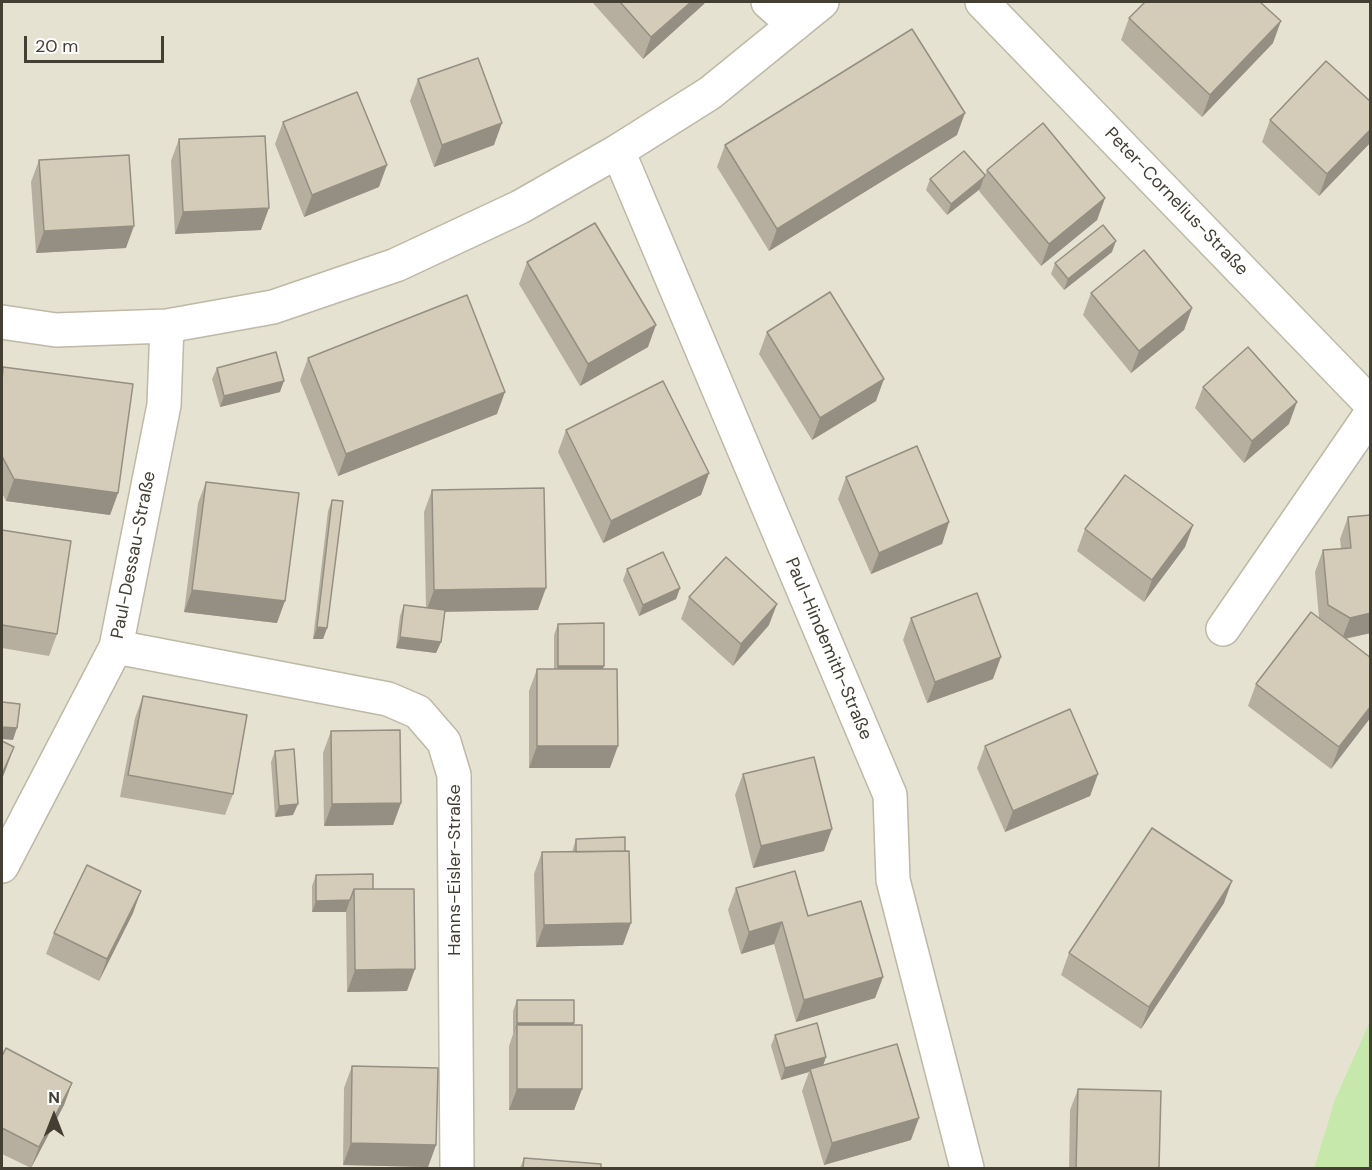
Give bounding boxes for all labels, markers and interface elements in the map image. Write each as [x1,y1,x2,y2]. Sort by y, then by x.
scale bar [27,24,166,62]
text: 20 m [35,34,78,58]
street label: Peter-Cornelius-Straße [1100,124,1252,280]
street label: Paul-Dessau-Straße [107,469,161,641]
street label: Paul-Hindemith-Straße [780,555,876,743]
street label: Hanns-Eisler-Straße [444,784,466,956]
north arrow [24,1086,84,1146]
text: N [48,1087,60,1108]

